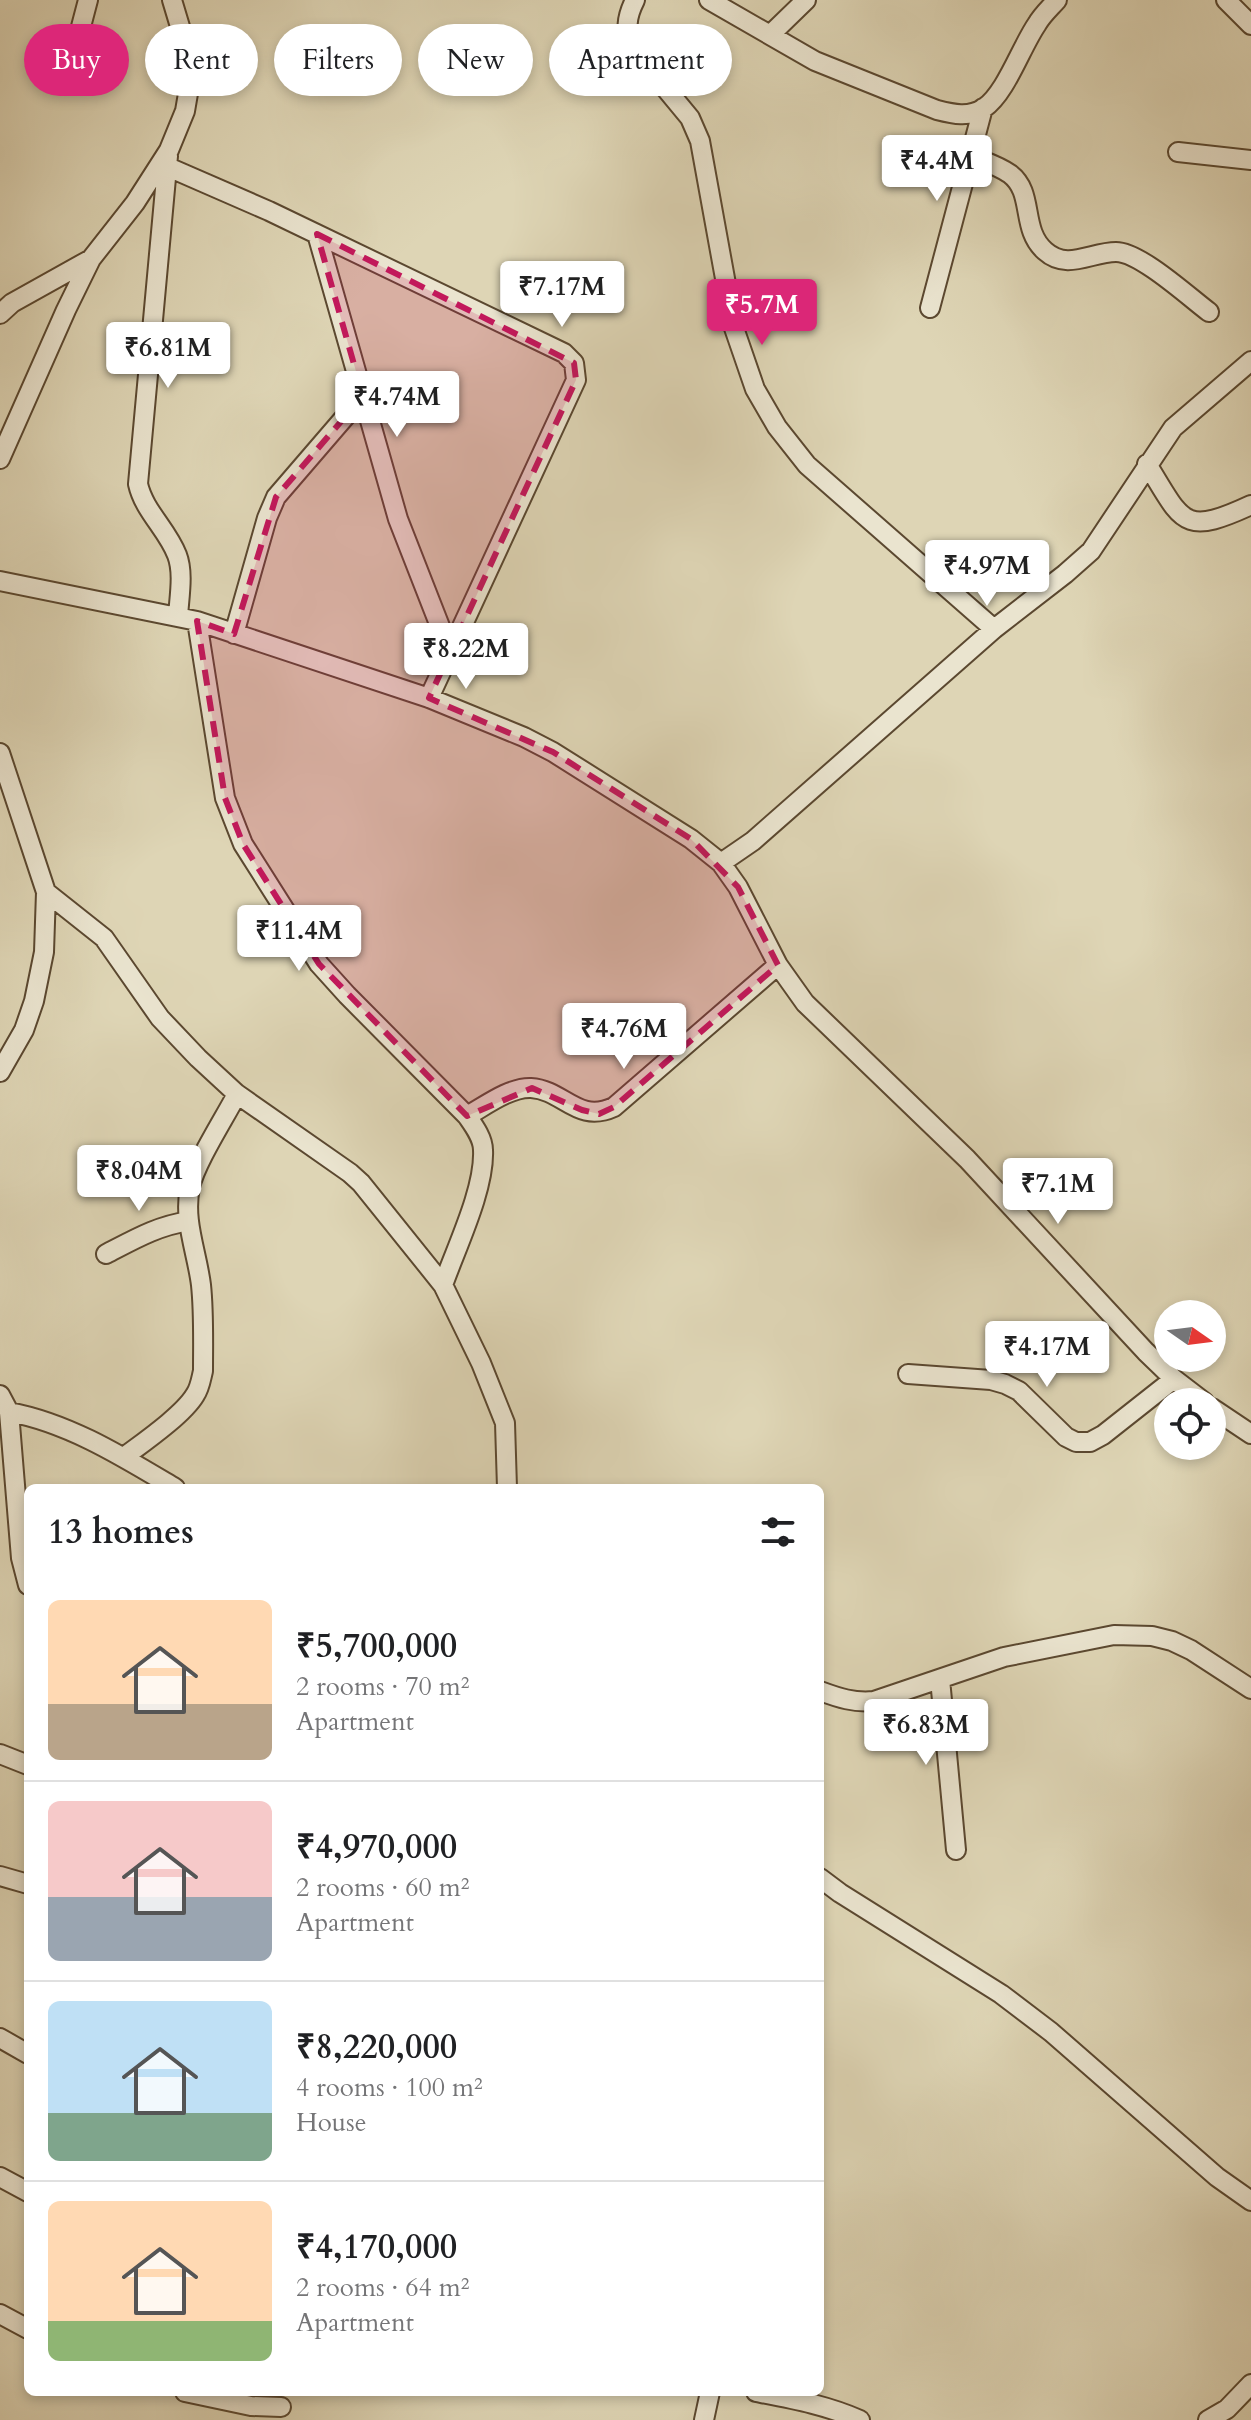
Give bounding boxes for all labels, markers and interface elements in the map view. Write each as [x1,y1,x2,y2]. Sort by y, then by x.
chip: Buy [24,24,129,96]
chip: Rent [145,24,258,96]
chip: Filters [274,24,402,96]
chip: New [418,24,533,96]
chip: Apartment [549,24,732,96]
pin: ₹4.4M [881,135,993,203]
text: ₹4.4M [900,143,974,178]
pin: ₹7.17M [497,261,627,329]
text: ₹7.17M [518,269,606,304]
pin: ₹5.7M [706,279,818,347]
text: ₹5.7M [725,287,799,322]
pin: ₹6.81M [103,322,233,390]
text: ₹6.81M [124,330,212,365]
pin: ₹4.74M [332,371,462,439]
text: ₹4.74M [353,379,441,414]
pin: ₹4.97M [922,540,1052,608]
text: ₹4.97M [943,548,1031,583]
pin: ₹8.22M [401,623,531,691]
text: ₹8.22M [422,631,510,666]
pin: ₹11.4M [234,905,364,973]
text: ₹11.4M [255,913,343,948]
pin: ₹4.76M [559,1003,689,1071]
text: ₹4.76M [580,1011,668,1046]
pin: ₹8.04M [74,1145,204,1213]
text: ₹8.04M [95,1153,183,1188]
pin: ₹7.1M [1002,1158,1114,1226]
text: ₹7.1M [1021,1166,1095,1201]
north arrow [1154,1300,1226,1372]
map controls [1154,1300,1226,1460]
pin: ₹4.17M [982,1321,1112,1389]
text: ₹4.17M [1003,1329,1091,1364]
button: locate [1154,1388,1226,1460]
text: 13 homes [48,1509,194,1555]
icon: filters [756,1510,800,1554]
text: ₹5,700,000 [296,1623,457,1669]
icon: home [112,1632,208,1728]
text: 2 rooms · 70 m² [296,1669,469,1704]
pin: ₹6.83M [861,1699,991,1767]
text: Apartment [296,1704,414,1739]
text: ₹6.83M [882,1707,970,1742]
text: ₹4,970,000 [296,1824,457,1870]
icon: home [112,1833,208,1929]
text: 2 rooms · 60 m² [296,1870,469,1905]
text: Apartment [296,1905,414,1940]
text: ₹8,220,000 [296,2024,457,2070]
icon: home [112,2033,208,2129]
text: 4 rooms · 100 m² [296,2070,483,2105]
text: House [296,2105,367,2140]
text: ₹4,170,000 [296,2224,457,2270]
icon: home [112,2233,208,2329]
text: 2 rooms · 64 m² [296,2270,469,2305]
text: Apartment [296,2305,414,2340]

